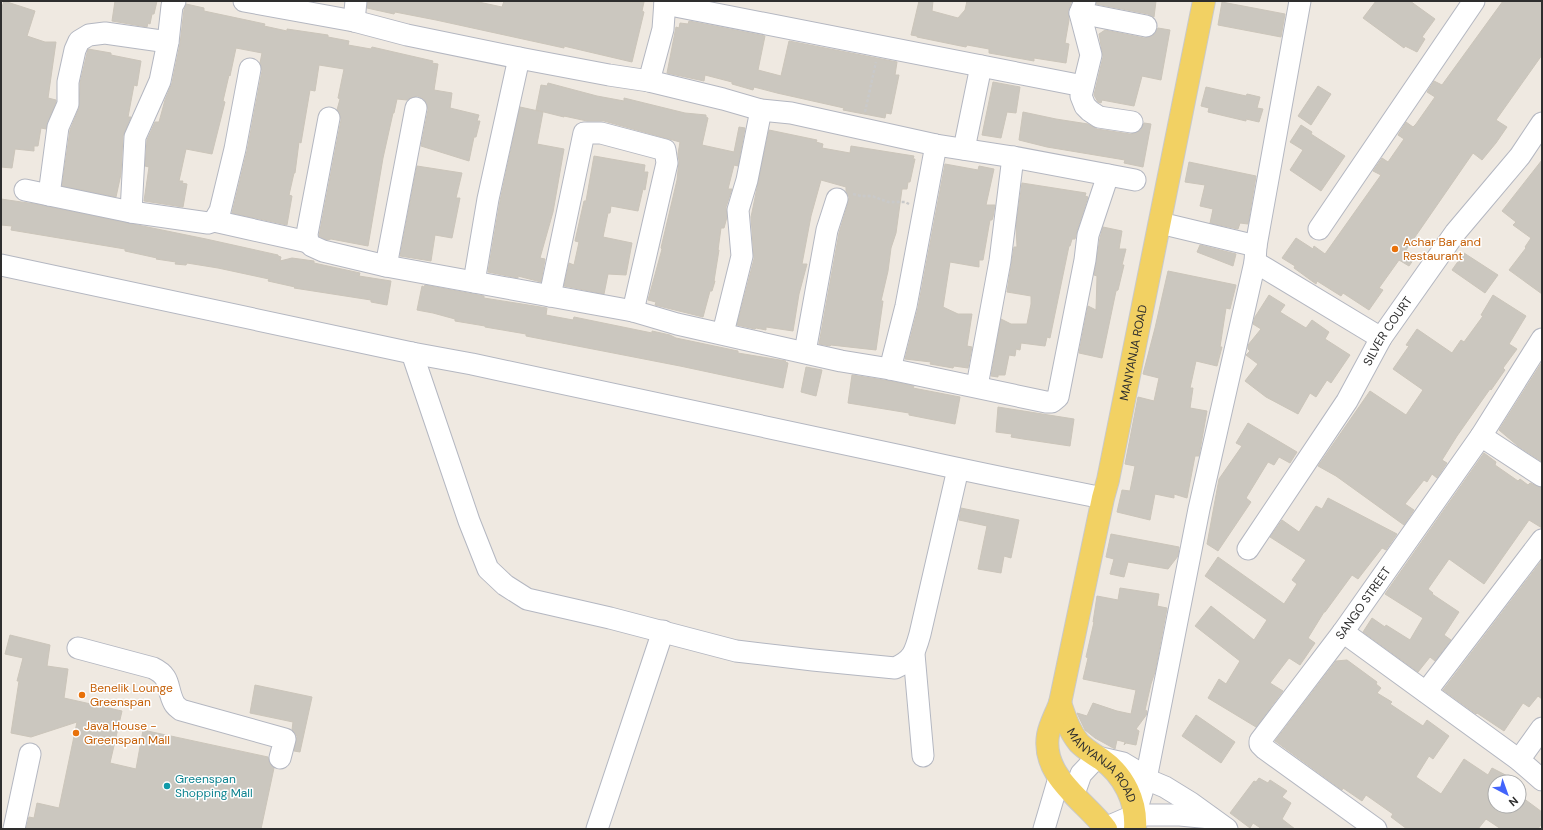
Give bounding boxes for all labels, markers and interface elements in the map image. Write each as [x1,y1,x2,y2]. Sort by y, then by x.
place label: Achar Bar and Restaurant [1403,234,1481,264]
marker: Achar Bar and Restaurant [1390,244,1400,254]
street label: SILVER COURT [1360,293,1416,369]
street label: MANYANJA ROAD [1116,303,1151,402]
street label: SANGO STREET [1332,563,1395,643]
place label: Benelik Lounge Greenspan [90,680,173,710]
marker: Benelik Lounge Greenspan [77,690,87,700]
place label: Java House - Greenspan Mall [84,718,170,748]
street label: MANYANJA ROAD [1063,725,1140,805]
marker: Java House - Greenspan Mall [71,728,81,738]
place label: Greenspan Shopping Mall [175,771,253,801]
north arrow [1487,774,1527,814]
marker: Greenspan Shopping Mall [162,781,172,791]
text: N [1506,794,1521,809]

